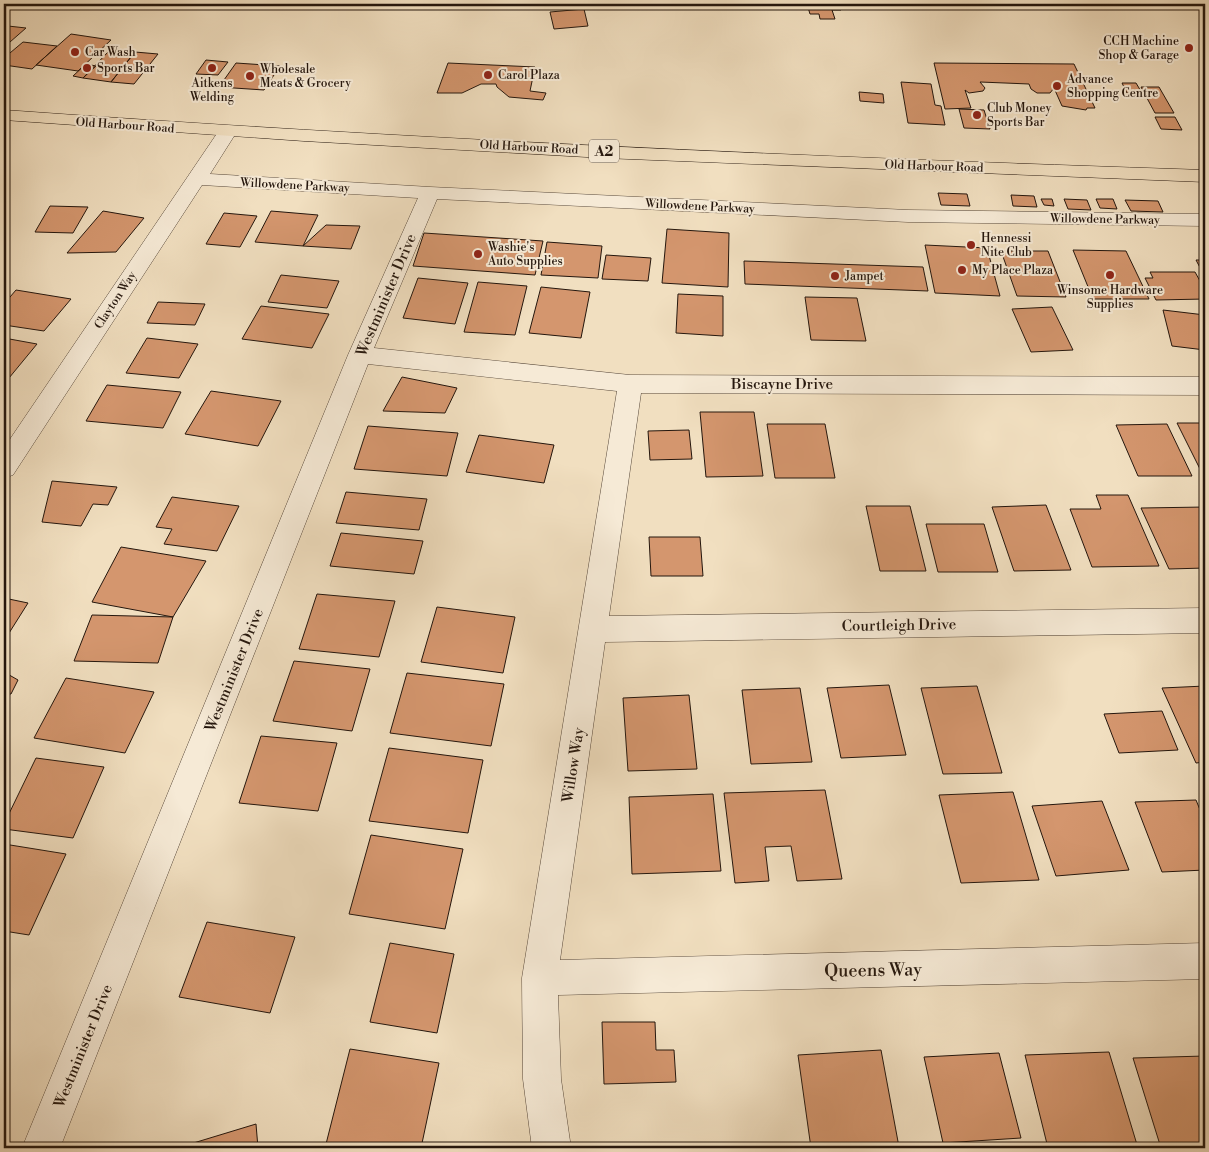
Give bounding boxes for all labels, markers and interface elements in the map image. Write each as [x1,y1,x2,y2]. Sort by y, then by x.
place label: CCH Machine Shop & Garage [1098,34,1179,63]
marker: CCH Machine Shop & Garage [1183,42,1195,54]
place label: Car Wash [85,45,136,60]
marker: Car Wash [69,46,81,58]
place label: Sports Bar [97,61,155,76]
marker: Sports Bar [81,62,93,74]
marker: Aitkens Welding [206,62,218,74]
place label: Wholesale Meats & Grocery [259,62,351,91]
place label: Carol Plaza [498,68,561,83]
marker: Carol Plaza [482,69,494,81]
marker: Wholesale Meats & Grocery [244,70,256,82]
place label: Advance Shopping Centre [1066,72,1158,101]
place label: Aitkens Welding [189,76,235,105]
marker: Advance Shopping Centre [1051,80,1063,92]
place label: Club Money Sports Bar [987,101,1051,130]
marker: Club Money Sports Bar [971,109,983,121]
street label: Old Harbour Road [75,115,175,136]
street label: Old Harbour Road [479,137,579,158]
road number: A2 [589,140,619,162]
street label: Old Harbour Road [884,157,984,176]
street label: Willowdene Parkway [239,175,350,196]
street label: Willowdene Parkway [644,196,755,217]
street label: Willowdene Parkway [1049,211,1160,228]
street label: Westminister Drive [352,231,421,360]
place label: Hennessi Nite Club [981,231,1032,260]
marker: Hennessi Nite Club [965,239,977,251]
place label: Washie's Auto Supplies [487,240,563,269]
marker: Washie's Auto Supplies [472,248,484,260]
place label: My Place Plaza [972,263,1054,278]
marker: My Place Plaza [956,264,968,276]
street label: Clayton Way [91,268,140,332]
place label: Jampet [844,269,885,284]
marker: Winsome Hardware Supplies [1104,269,1116,281]
marker: Jampet [829,270,841,282]
place label: Winsome Hardware Supplies [1056,283,1163,312]
street label: Biscayne Drive [730,375,833,394]
street label: Westminister Drive [201,606,268,736]
street label: Courtleigh Drive [842,615,956,636]
street label: Willow Way [558,725,589,805]
street label: Queens Way [824,958,922,983]
street label: Westminister Drive [50,982,117,1112]

